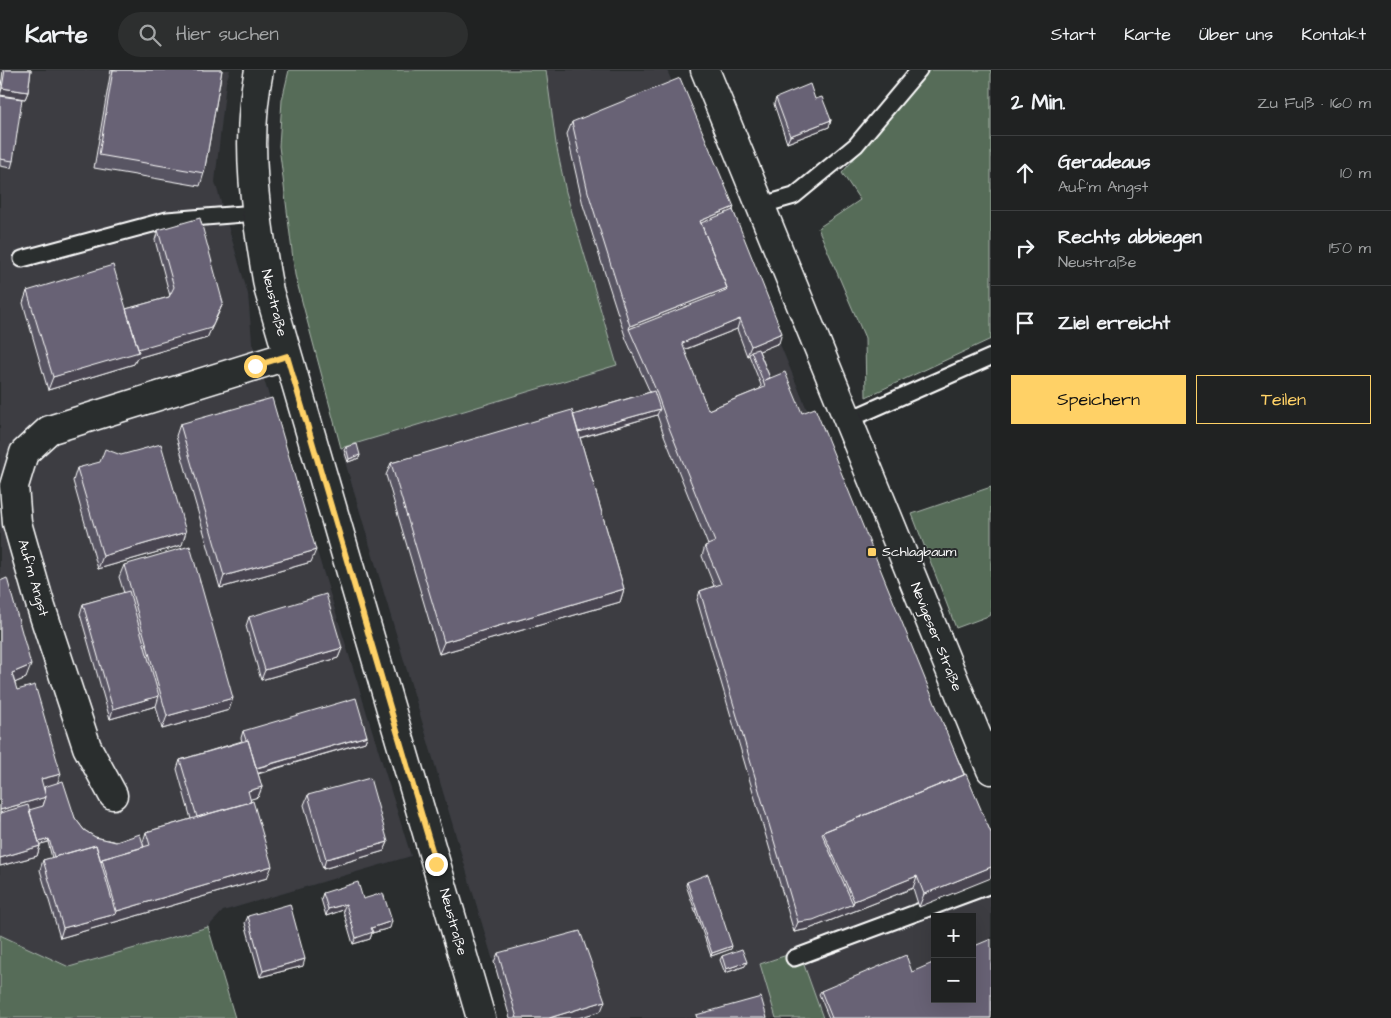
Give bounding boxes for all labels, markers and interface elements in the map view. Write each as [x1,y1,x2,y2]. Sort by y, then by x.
search box [118,12,468,57]
text: Karte [25,18,88,52]
icon: search [136,21,164,49]
text: Hier suchen [176,21,279,48]
text: Start [1051,22,1096,47]
text: Karte [1124,22,1171,47]
text: Über uns [1199,22,1273,47]
text: Kontakt [1301,22,1366,47]
text: 2 Min. [1011,88,1065,117]
text: Zu Fuß · 160 m [1257,92,1371,114]
text: Geradeaus [1058,149,1150,176]
icon: ahead [1011,159,1039,187]
text: 10 m [1340,162,1371,184]
text: Auf'm Angst [1058,176,1148,198]
text: Rechts abbiegen [1058,224,1202,251]
icon: right [1011,234,1039,262]
text: 150 m [1329,237,1371,259]
text: Neustraße [1058,251,1136,273]
street label: Neustraße [256,267,292,339]
icon: arrive [1011,309,1039,337]
text: Ziel erreicht [1058,310,1170,337]
route start [244,355,267,378]
button: Speichern [1011,375,1186,424]
button: Teilen [1196,375,1371,424]
street label: Auf'm Angst [12,537,54,619]
place label: Schlagbaum [882,542,956,562]
marker: Schlagbaum [866,546,878,558]
street label: Nevigeser Straße [905,580,967,695]
route end [425,853,448,876]
street label: Neustraße [434,886,472,958]
map controls [931,913,976,1003]
button: + [931,913,976,958]
button: − [931,958,976,1003]

